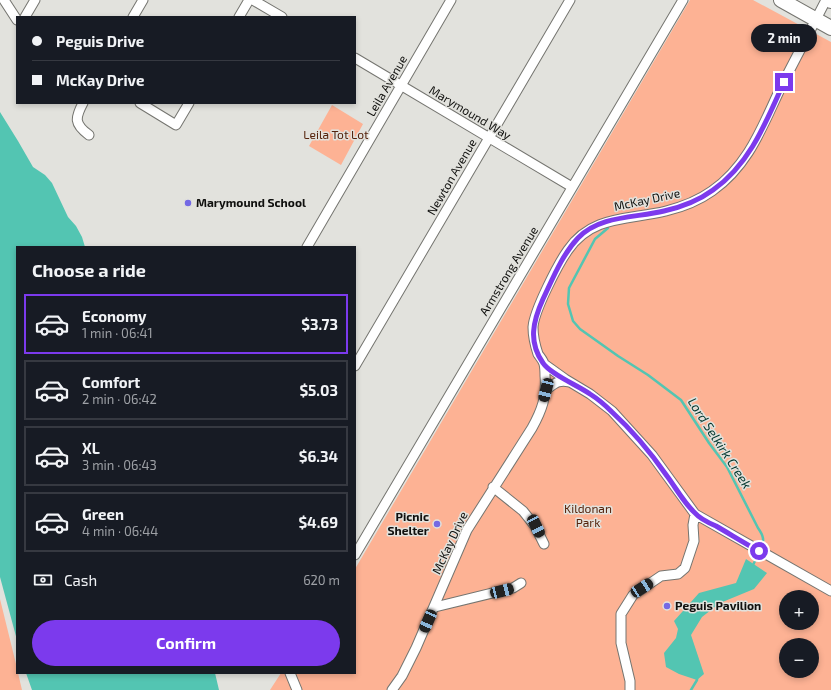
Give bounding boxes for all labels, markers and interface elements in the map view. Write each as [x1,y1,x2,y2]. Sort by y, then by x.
callout: 2 min [751,24,817,52]
text: 2 min [767,30,801,46]
text: Peguis Drive [56,32,144,50]
street label: Leila Avenue [363,52,409,119]
text: McKay Drive [56,71,144,89]
route end [775,73,793,91]
street label: Marymound Way [427,82,515,142]
park label: Leila Tot Lot [303,127,369,141]
street label: Newton Avenue [424,136,479,217]
street label: McKay Drive [612,185,681,213]
place label: Marymound School [196,195,306,210]
marker: Marymound School [183,198,193,208]
street label: Armstrong Avenue [476,224,540,317]
text: Choose a ride [32,259,146,281]
icon: car [34,306,70,342]
text: Economy [82,307,147,325]
text: $3.73 [301,315,338,333]
text: 1 min · 06:41 [82,325,153,341]
icon: car [34,372,70,408]
text: Comfort [82,373,140,391]
car [537,377,555,403]
text: $5.03 [299,381,338,399]
text: 2 min · 06:42 [82,391,157,407]
water label: Lord Selkirk Creek [685,394,756,492]
icon: car [34,438,70,474]
text: XL [82,439,100,457]
text: $6.34 [299,447,338,465]
text: 3 min · 06:43 [82,457,157,473]
park label: Kildonan Park [564,501,612,529]
icon: car [34,504,70,540]
text: Green [82,505,124,523]
place label: Picnic Shelter [387,509,429,537]
street label: McKay Drive [429,509,470,576]
text: $4.69 [298,513,338,531]
car [525,513,547,539]
marker: Picnic Shelter [432,519,442,529]
text: 4 min · 06:44 [82,523,158,539]
route start [750,542,768,560]
icon: cash [32,569,54,591]
text: Cash [64,571,97,589]
text: 620 m [303,572,340,588]
car [629,576,655,600]
car [489,582,515,600]
map controls [779,590,819,678]
button: + [779,590,819,630]
place label: Peguis Pavilion [675,598,761,612]
marker: Peguis Pavilion [662,601,672,611]
car [418,608,438,634]
button: Confirm [32,620,340,666]
button: − [779,638,819,678]

